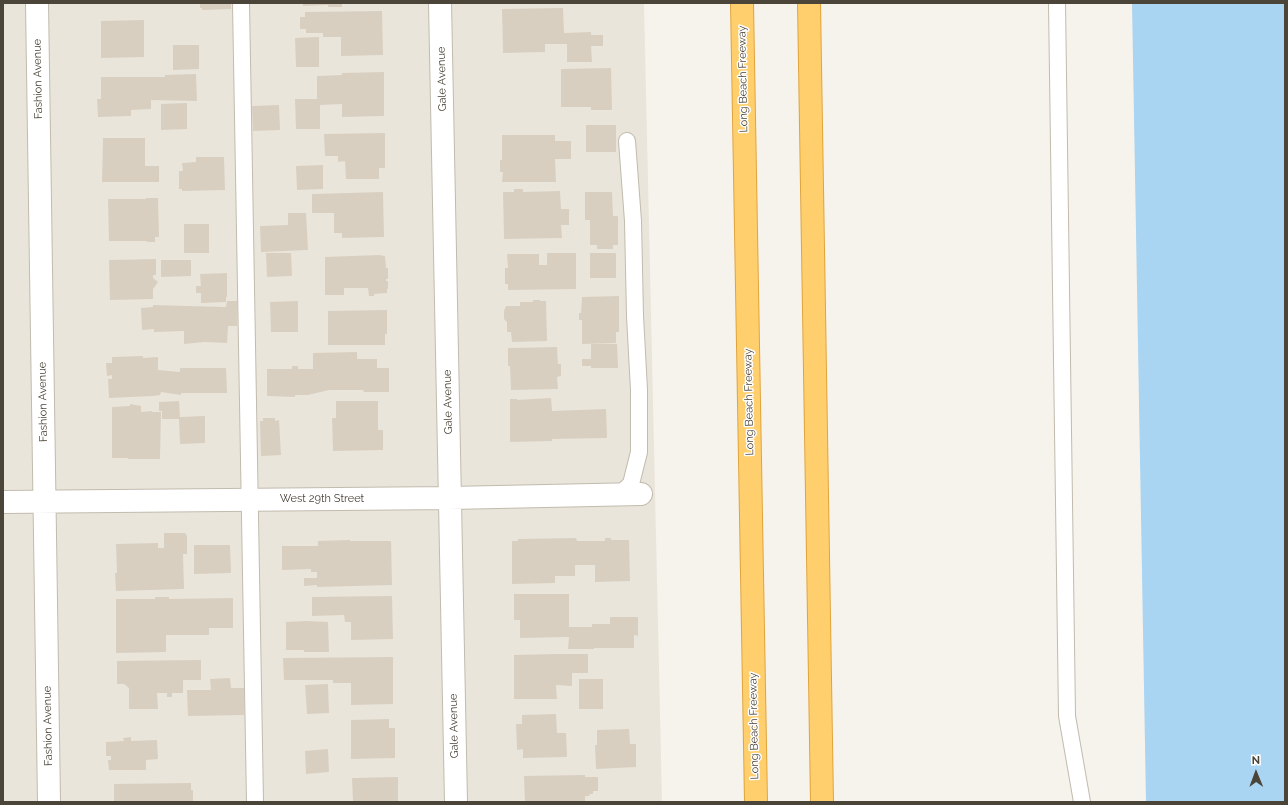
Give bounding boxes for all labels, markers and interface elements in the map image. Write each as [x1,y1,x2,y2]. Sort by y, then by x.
street label: Long Beach Freeway [735,25,751,133]
street label: Fashion Avenue [31,39,45,119]
street label: Gale Avenue [435,47,449,111]
street label: Long Beach Freeway [741,348,757,456]
street label: Fashion Avenue [36,362,50,442]
street label: Gale Avenue [441,370,455,434]
street label: West 29th Street [280,492,364,506]
street label: Long Beach Freeway [746,672,762,780]
street label: Fashion Avenue [41,686,55,766]
street label: Gale Avenue [447,694,461,758]
north arrow [1236,753,1276,793]
text: N [1251,754,1260,767]

